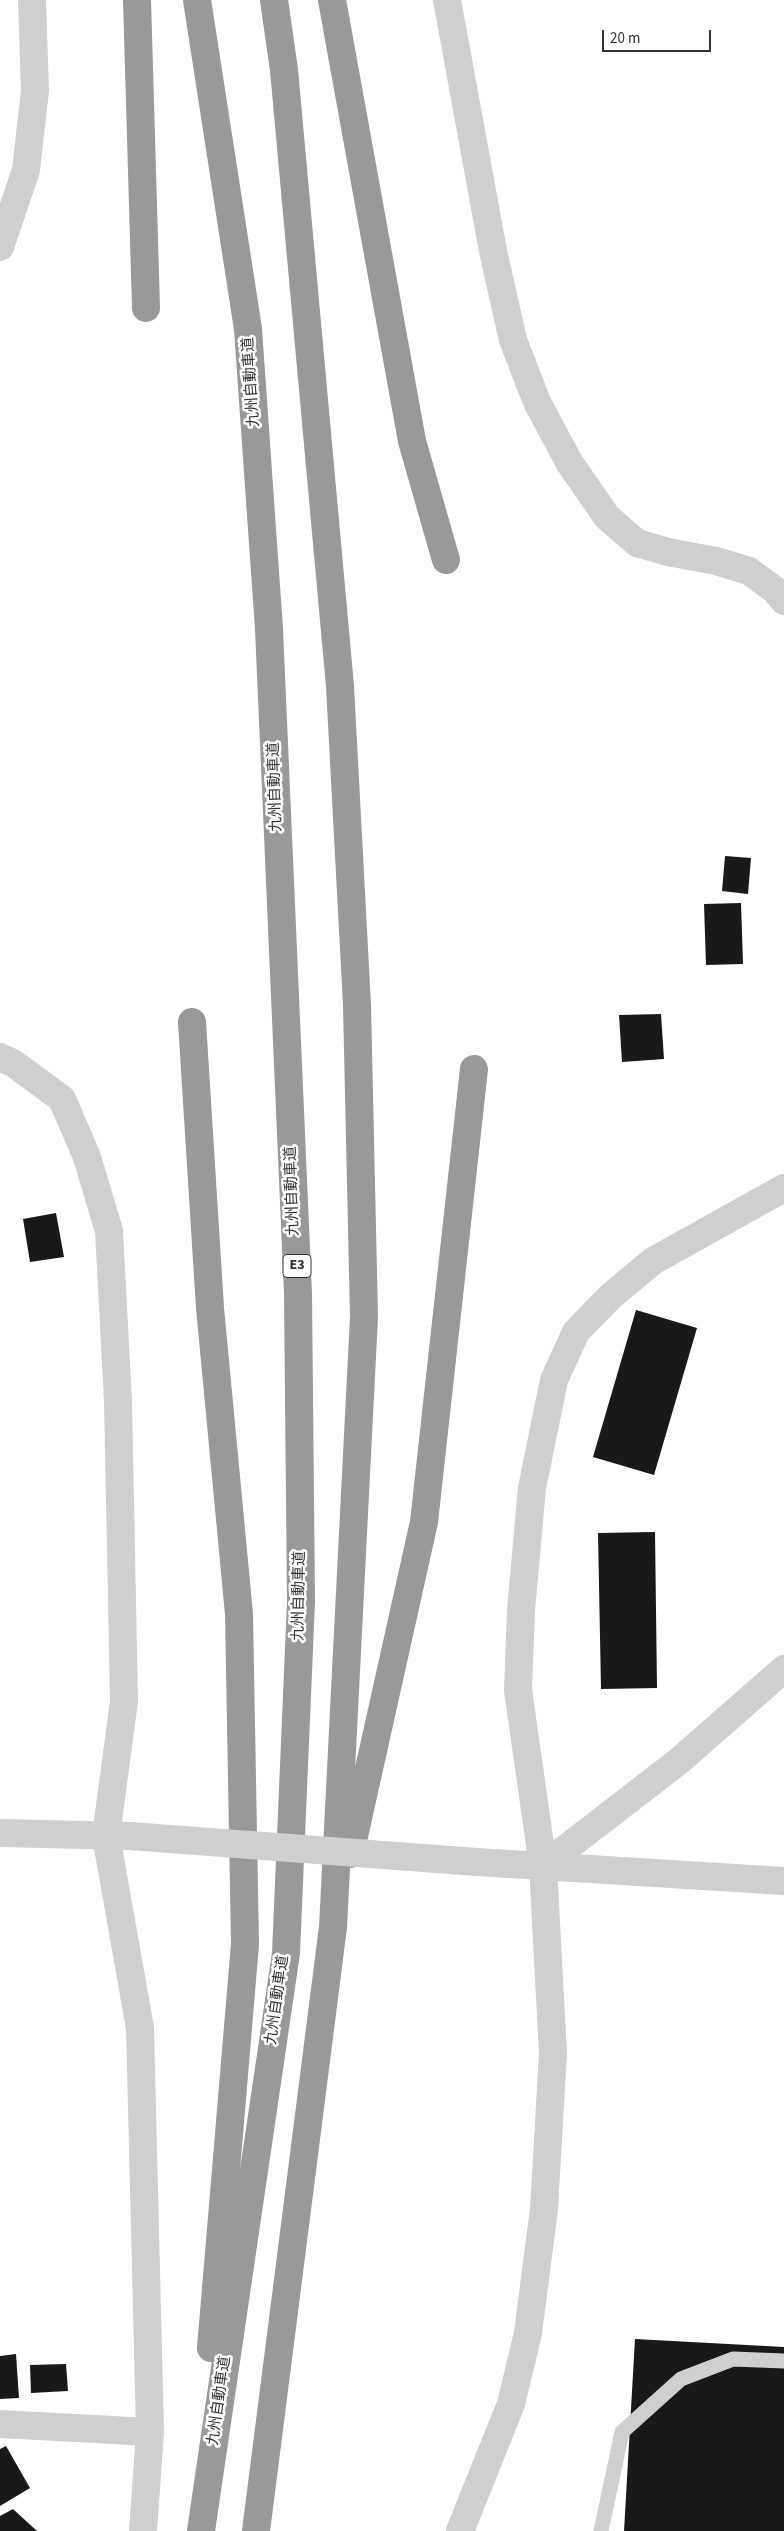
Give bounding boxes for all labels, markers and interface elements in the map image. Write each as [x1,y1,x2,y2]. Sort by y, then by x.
scale bar [604,20,713,52]
text: 20 m [610,28,640,49]
street label: 九州自動車道 [240,336,264,428]
street label: 九州自動車道 [265,742,287,832]
street label: 九州自動車道 [282,1146,304,1236]
road number: E3 [283,1254,311,1278]
street label: 九州自動車道 [290,1551,310,1641]
street label: 九州自動車道 [263,1954,293,2046]
street label: 九州自動車道 [205,2355,235,2447]

